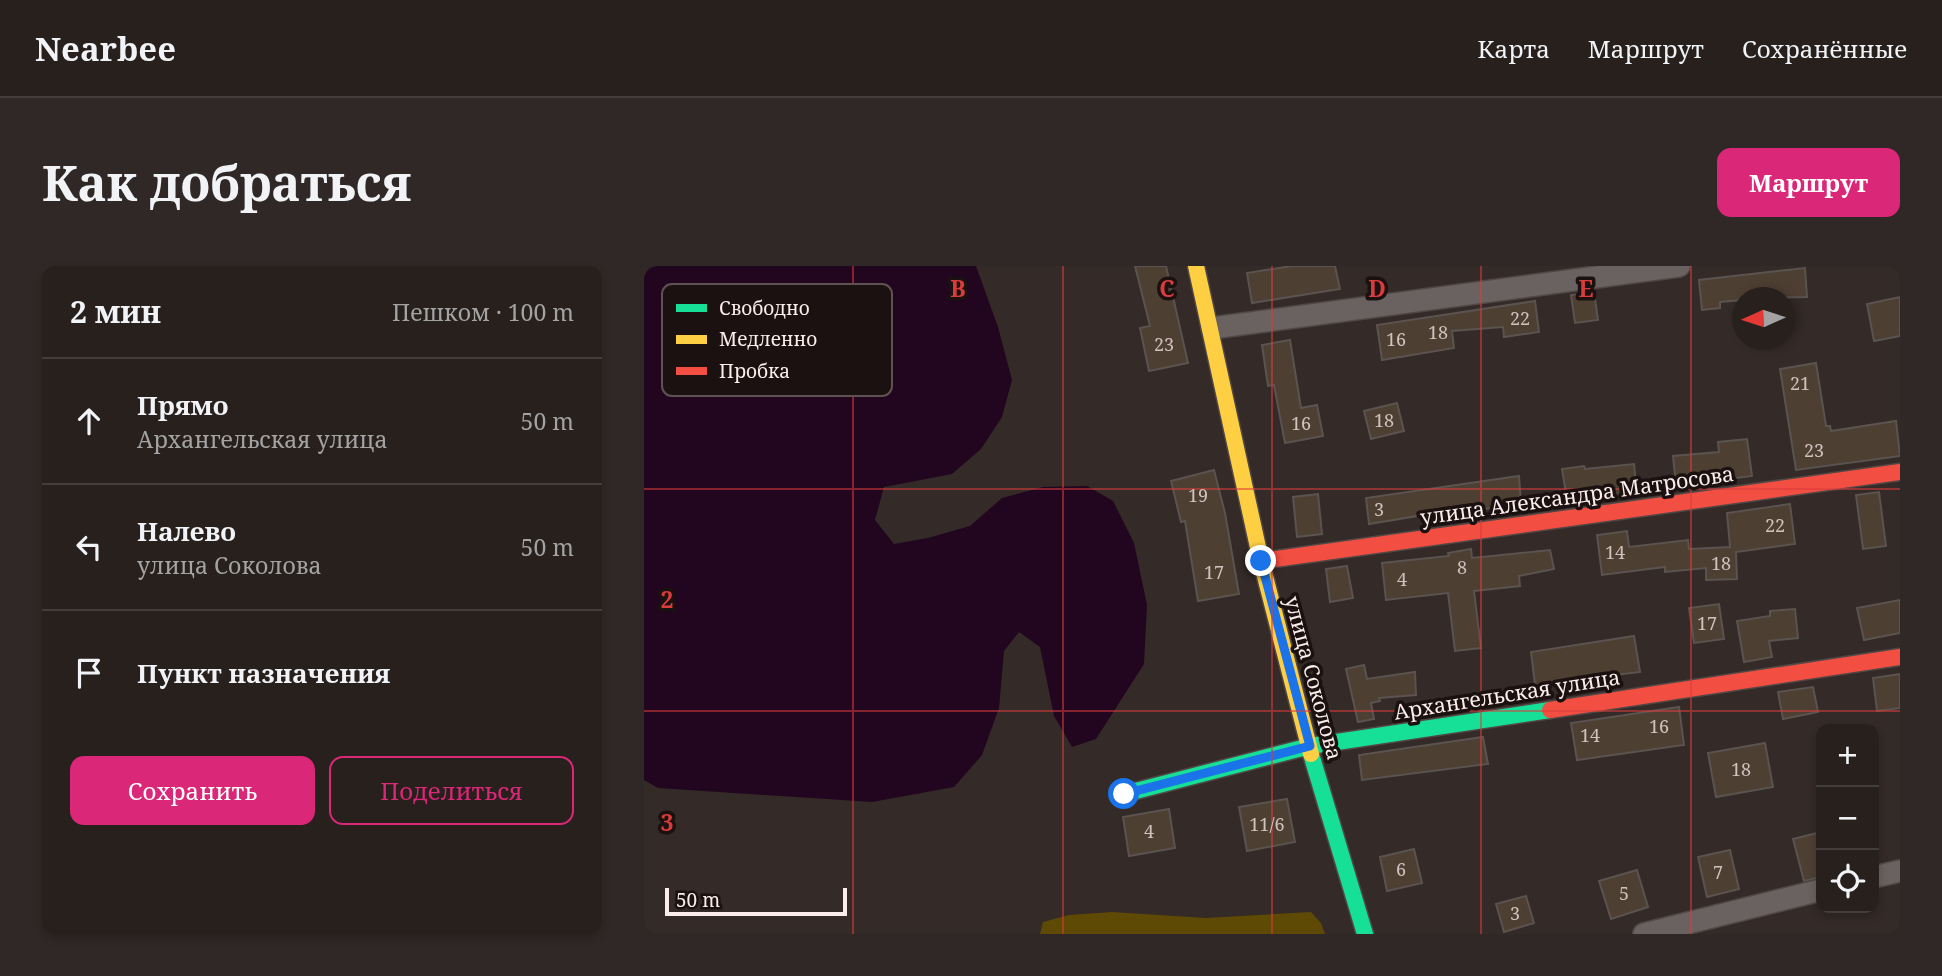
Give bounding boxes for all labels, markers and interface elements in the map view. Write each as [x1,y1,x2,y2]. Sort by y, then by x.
text: Nearbee [35,26,176,71]
text: Карта [1478,32,1550,65]
text: Маршрут [1588,32,1704,65]
text: Сохранённые [1742,32,1907,65]
button: Маршрут [1717,148,1900,217]
text: Как добраться [42,149,411,215]
text: B [950,272,966,304]
text: C [1159,272,1175,304]
text: D [1368,272,1386,304]
text: E [1578,272,1594,304]
legend [662,284,892,396]
north arrow [1732,287,1795,350]
text: 2 мин [70,291,161,332]
text: Свободно [719,295,810,321]
text: Пешком · 100 m [392,296,574,328]
house number: 22 [1510,306,1530,330]
house number: 18 [1428,320,1448,344]
text: Медленно [719,326,817,352]
house number: 16 [1386,327,1406,351]
house number: 23 [1154,332,1174,356]
text: Пробка [719,358,790,384]
house number: 21 [1790,371,1810,395]
text: Прямо [137,387,228,423]
icon: ahead [70,402,108,440]
text: 50 m [521,405,574,437]
house number: 18 [1374,408,1394,432]
house number: 16 [1291,411,1311,435]
text: Архангельская улица [137,423,388,455]
house number: 23 [1804,438,1824,462]
street label: улица Александра Матросова [1418,459,1736,531]
house number: 19 [1188,483,1208,507]
house number: 3 [1374,497,1384,521]
text: Налево [137,513,236,549]
house number: 22 [1765,513,1785,537]
icon: left [70,528,108,566]
text: 50 m [521,531,574,563]
house number: 14 [1605,540,1625,564]
route end [1245,545,1276,576]
text: улица Соколова [137,549,322,581]
house number: 18 [1711,551,1731,575]
house number: 8 [1457,555,1467,579]
house number: 17 [1204,560,1224,584]
house number: 4 [1397,567,1407,591]
text: 2 [661,583,674,615]
street label: улица Соколова [1279,593,1349,763]
house number: 17 [1697,611,1717,635]
icon: arrive [70,654,108,692]
text: Пункт назначения [137,655,390,691]
street label: Архангельская улица [1392,662,1622,726]
house number: 16 [1649,714,1669,738]
house number: 14 [1580,723,1600,747]
map controls [1816,724,1879,913]
button: + [1816,724,1879,787]
button: Сохранить [70,756,315,825]
button: Поделиться [329,756,574,825]
house number: 18 [1731,757,1751,781]
route start [1108,778,1139,809]
button: − [1816,787,1879,850]
text: 3 [661,806,674,838]
house number: 11/6 [1249,812,1285,836]
house number: 4 [1144,819,1154,843]
button: locate [1816,850,1879,913]
house number: 6 [1396,857,1406,881]
house number: 7 [1713,860,1723,884]
house number: 5 [1619,881,1629,905]
scale bar [665,885,847,917]
text: 50 m [676,887,720,913]
house number: 3 [1510,901,1520,925]

